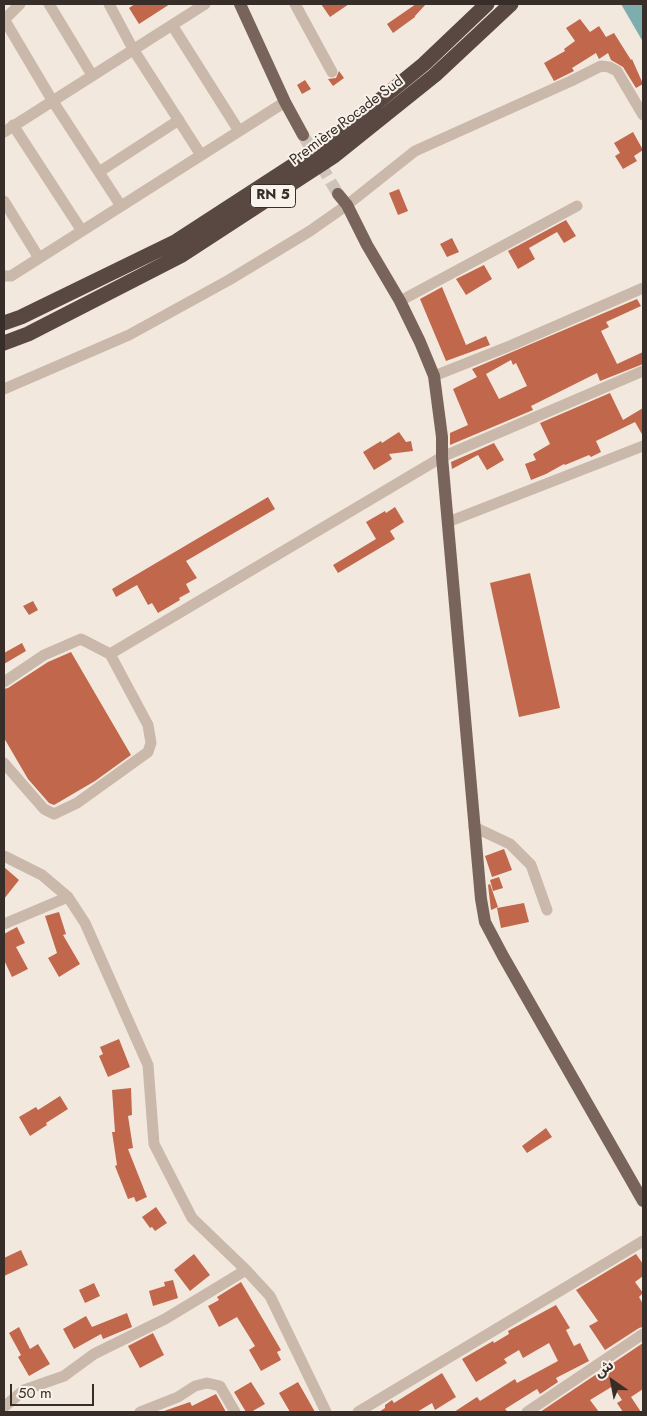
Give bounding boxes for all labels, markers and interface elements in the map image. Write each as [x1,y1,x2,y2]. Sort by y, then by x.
street label: Première Rocade Sud [287,72,407,170]
road number: RN 5 [250,185,296,208]
text: ش [590,1355,617,1382]
north arrow [587,1356,637,1406]
scale bar [12,1374,96,1406]
text: 50 m [18,1382,52,1404]

